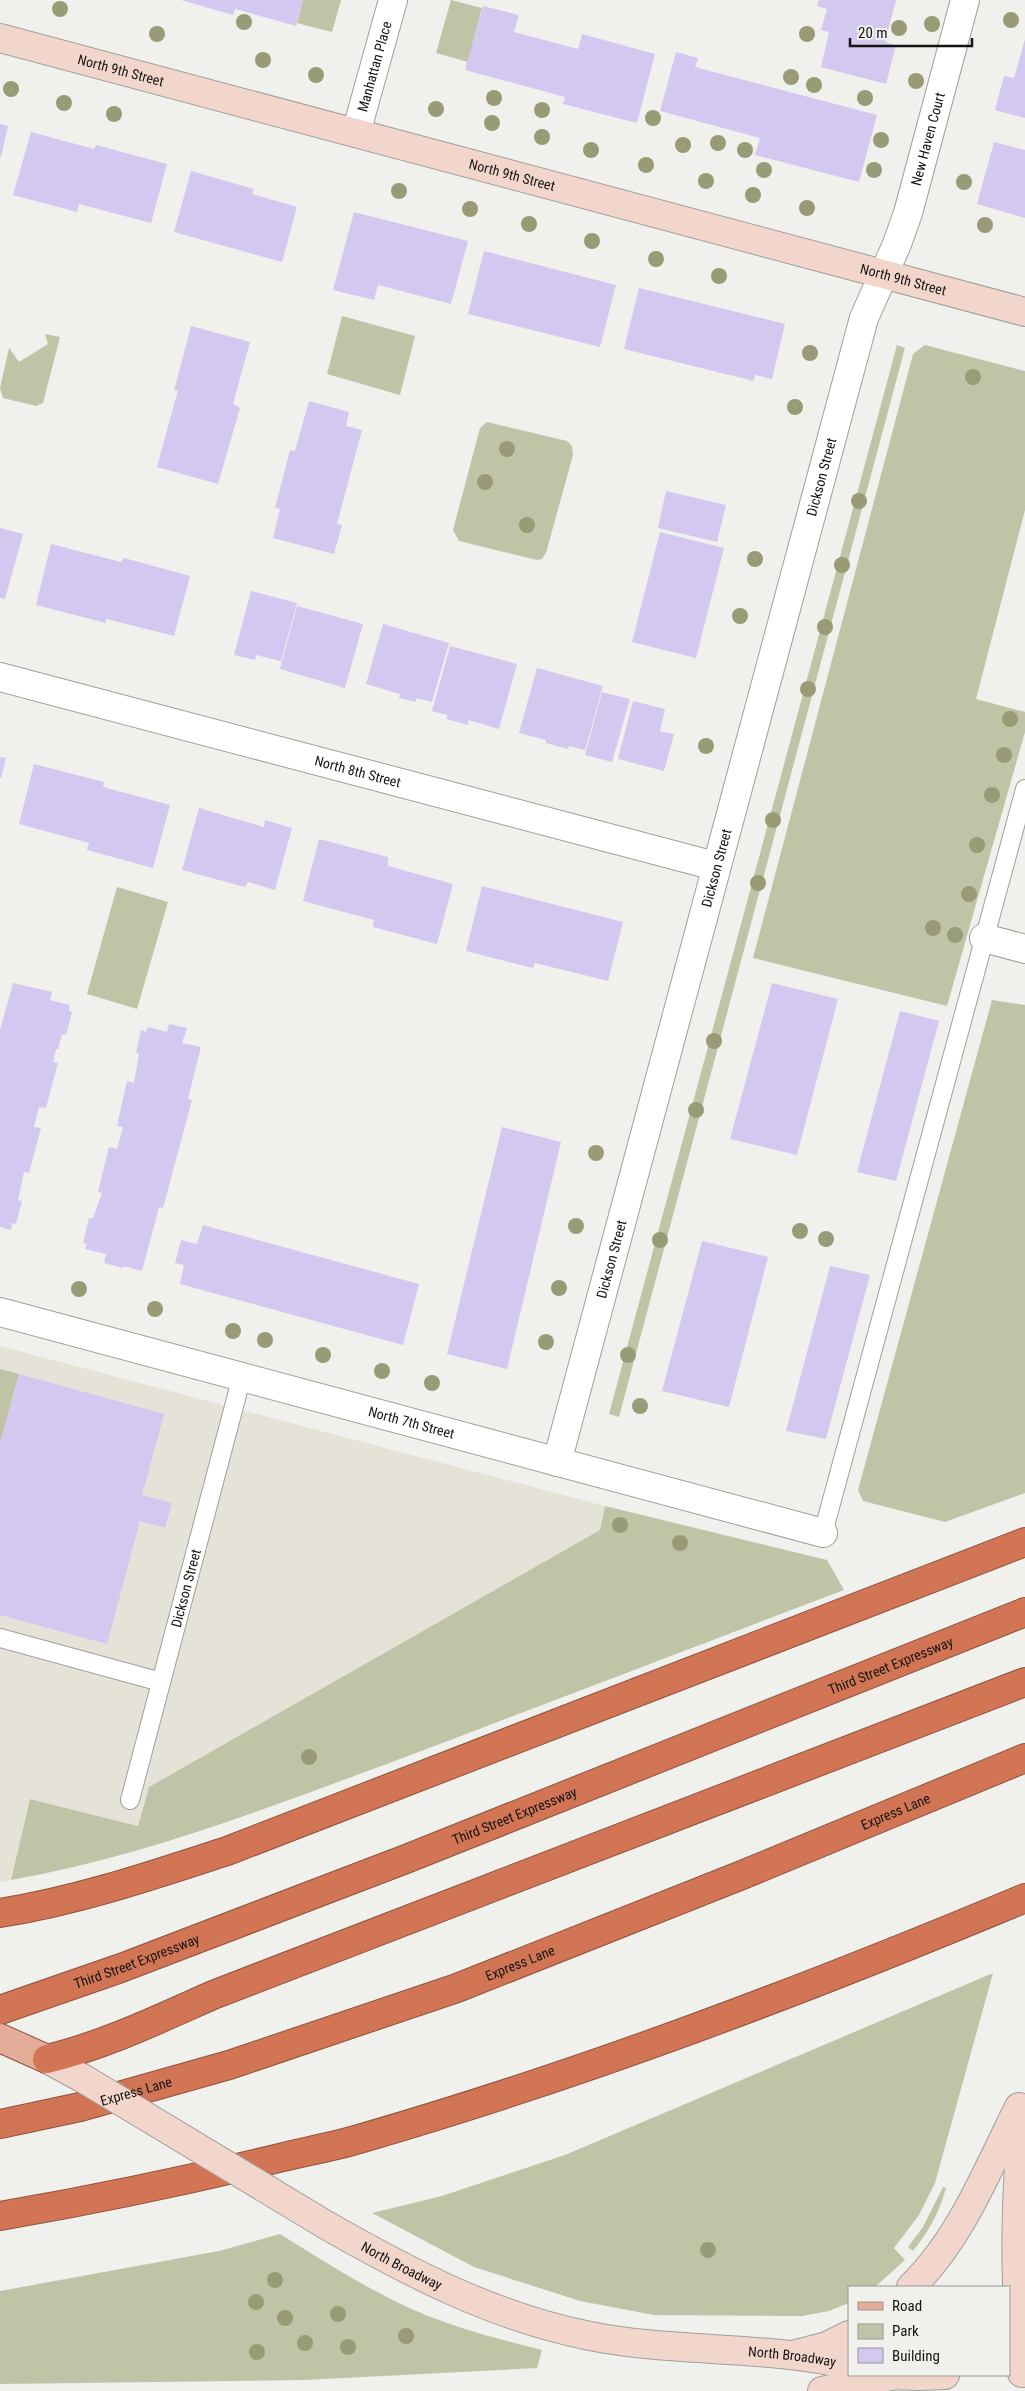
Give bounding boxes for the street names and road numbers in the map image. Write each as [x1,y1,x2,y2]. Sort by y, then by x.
street label: Manhattan Place [354,19,395,114]
street label: North 9th Street [76,51,166,89]
street label: New Haven Court [908,91,948,187]
street label: North 9th Street [467,156,557,194]
street label: North 9th Street [859,260,948,299]
street label: Dickson Street [803,436,839,518]
street label: North 8th Street [313,753,402,791]
street label: Dickson Street [698,827,735,909]
street label: Dickson Street [593,1218,630,1300]
street label: North 7th Street [367,1403,456,1442]
street label: Dickson Street [168,1547,204,1629]
street label: Third Street Expressway [826,1634,955,1698]
street label: Third Street Expressway [450,1784,579,1848]
street label: Express Lane [859,1790,933,1833]
street label: Third Street Expressway [72,1931,202,1992]
street label: Express Lane [483,1942,557,1984]
street label: Express Lane [99,2073,174,2109]
street label: North Broadway [359,2238,445,2293]
street label: North Broadway [748,2343,838,2370]

